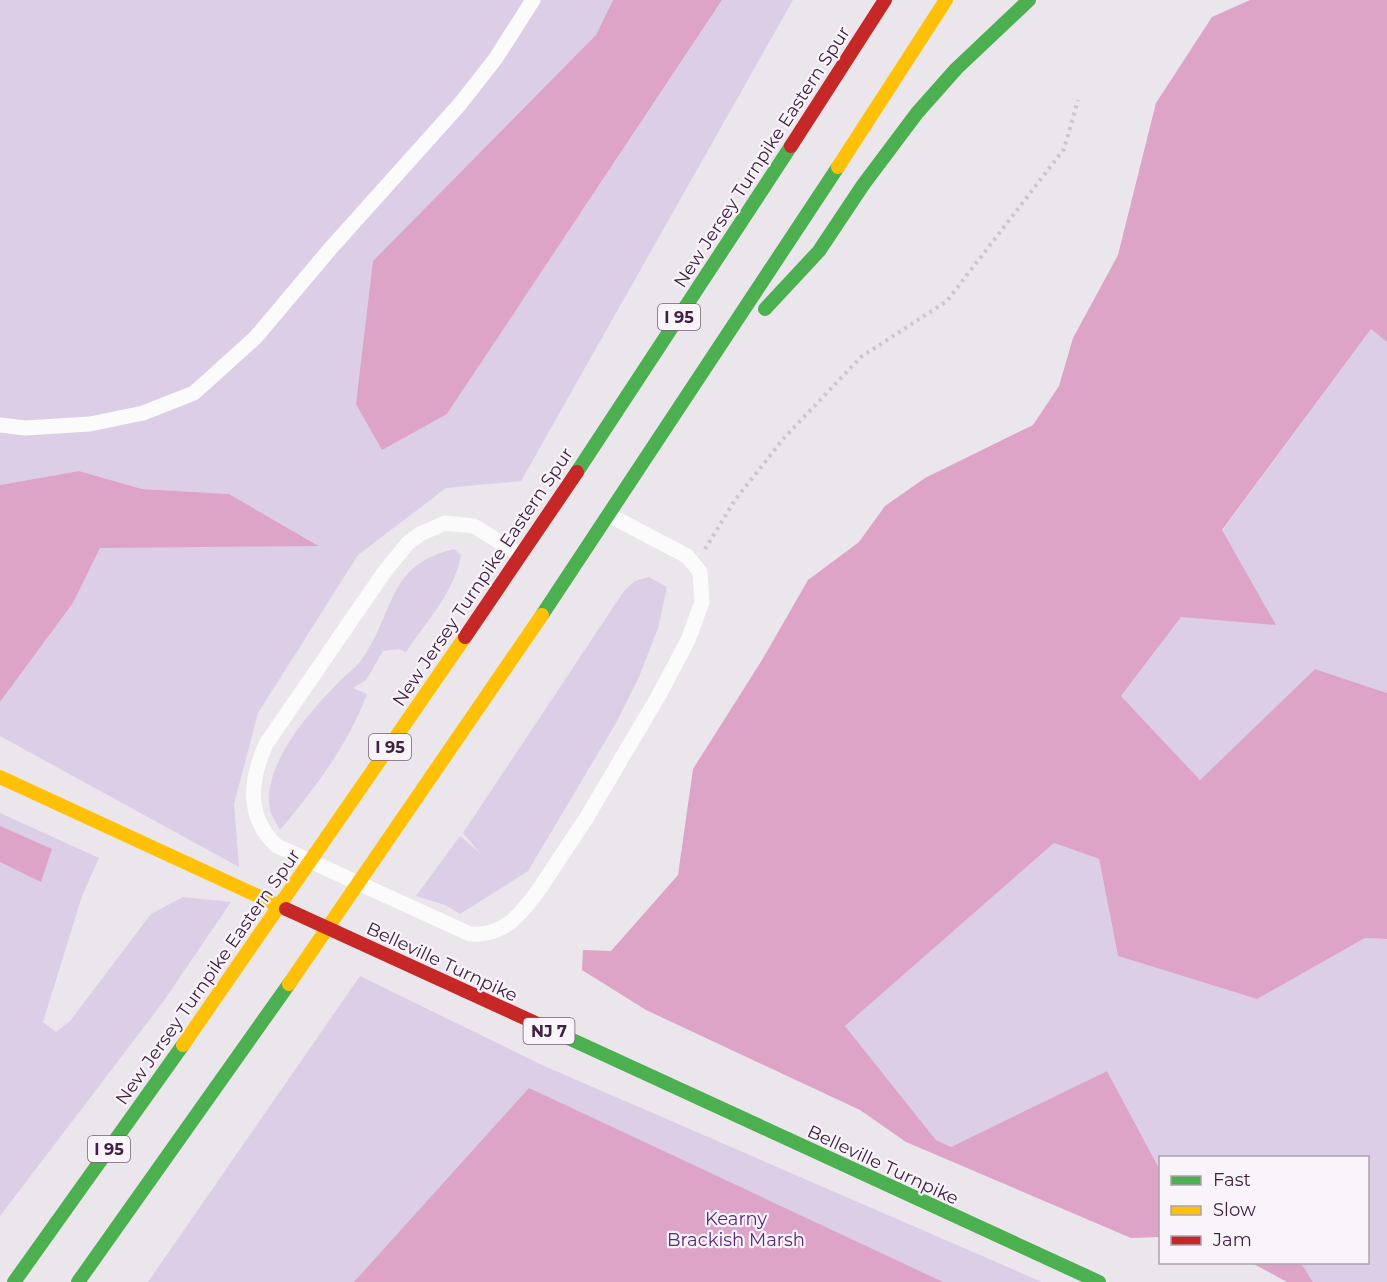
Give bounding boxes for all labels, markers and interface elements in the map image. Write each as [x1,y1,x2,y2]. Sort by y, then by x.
street label: New Jersey Turnpike Eastern Spur [669,22,855,292]
road number: I 95 [658,304,700,330]
street label: New Jersey Turnpike Eastern Spur [388,444,578,710]
road number: I 95 [369,734,411,760]
street label: New Jersey Turnpike Eastern Spur [111,845,305,1109]
street label: Belleville Turnpike [363,917,521,1007]
road number: NJ 7 [524,1018,574,1044]
street label: Belleville Turnpike [804,1120,962,1210]
road number: I 95 [88,1136,130,1162]
legend [1159,1156,1369,1264]
text: Fast [1213,1169,1251,1191]
text: Slow [1213,1199,1256,1221]
park label: Kearny Brackish Marsh [667,1208,805,1251]
text: Jam [1212,1229,1252,1251]

